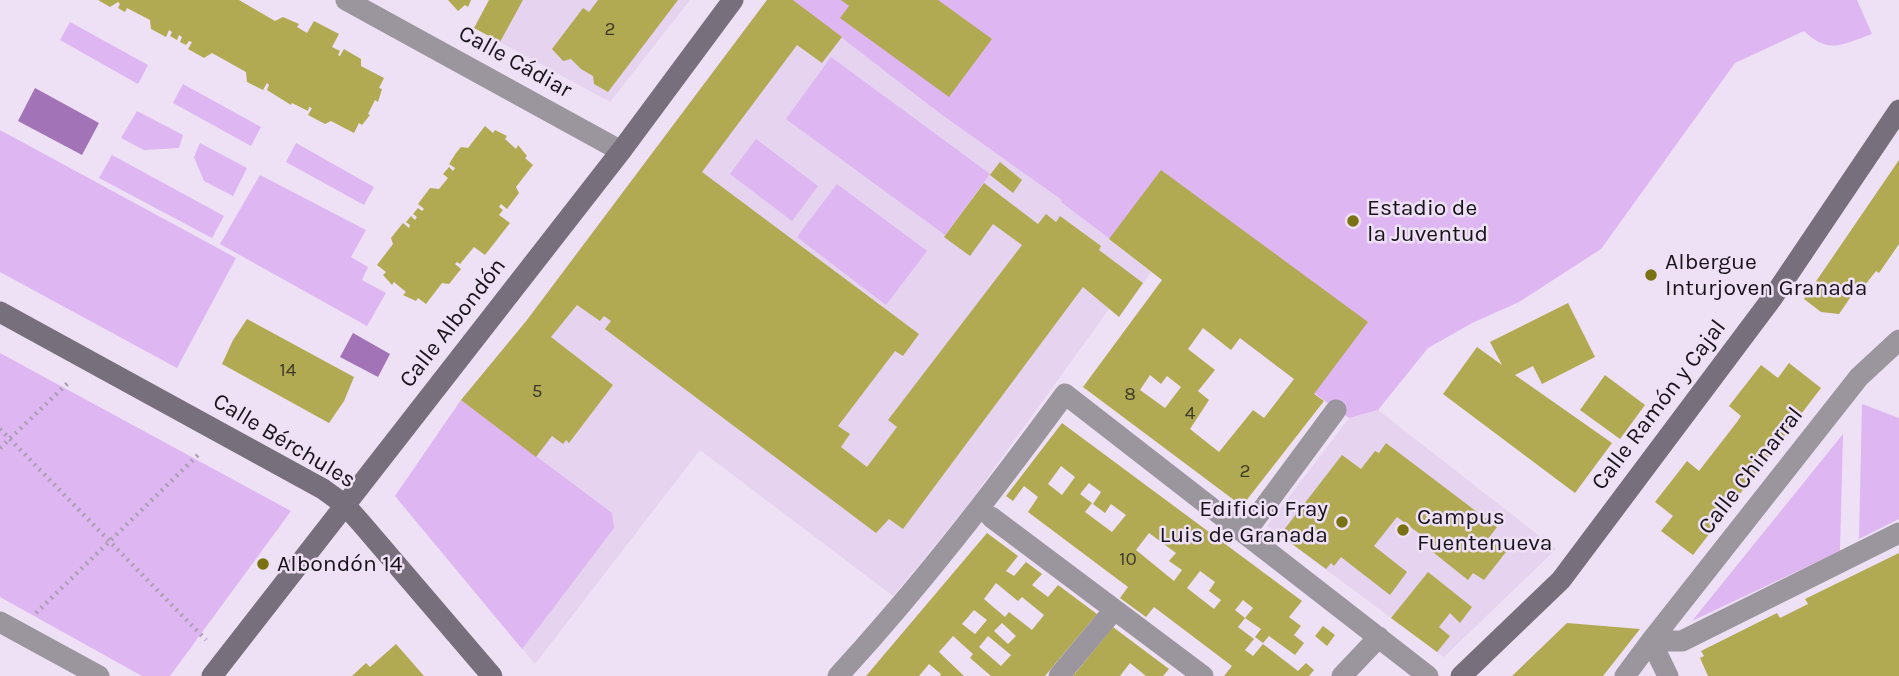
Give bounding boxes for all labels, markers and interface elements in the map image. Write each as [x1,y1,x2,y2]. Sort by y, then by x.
house number: 2 [604,19,616,41]
street label: Calle Cádiar [454,20,576,104]
place label: Estadio de la Juventud [1367,194,1488,248]
marker: Estadio de la Juventud [1345,213,1361,229]
place label: Albergue Inturjoven Granada [1665,248,1867,302]
street label: Calle Albondón [394,253,512,393]
marker: Albergue Inturjoven Granada [1643,267,1659,283]
street label: Calle Ramón y Cajal [1586,314,1732,496]
house number: 14 [280,360,296,382]
house number: 5 [532,381,542,403]
house number: 8 [1124,384,1136,406]
street label: Calle Bérchules [208,388,360,494]
street label: Calle Chinarral [1693,402,1809,540]
house number: 4 [1185,403,1195,425]
house number: 2 [1239,461,1251,483]
place label: Edificio Fray Luis de Granada [1159,495,1328,549]
place label: Campus Fuentenueva [1417,503,1552,557]
marker: Edificio Fray Luis de Granada [1334,514,1350,530]
marker: Campus Fuentenueva [1395,522,1411,538]
house number: 10 [1119,549,1137,571]
place label: Albondón 14 [277,550,403,578]
marker: Albondón 14 [255,556,271,572]

